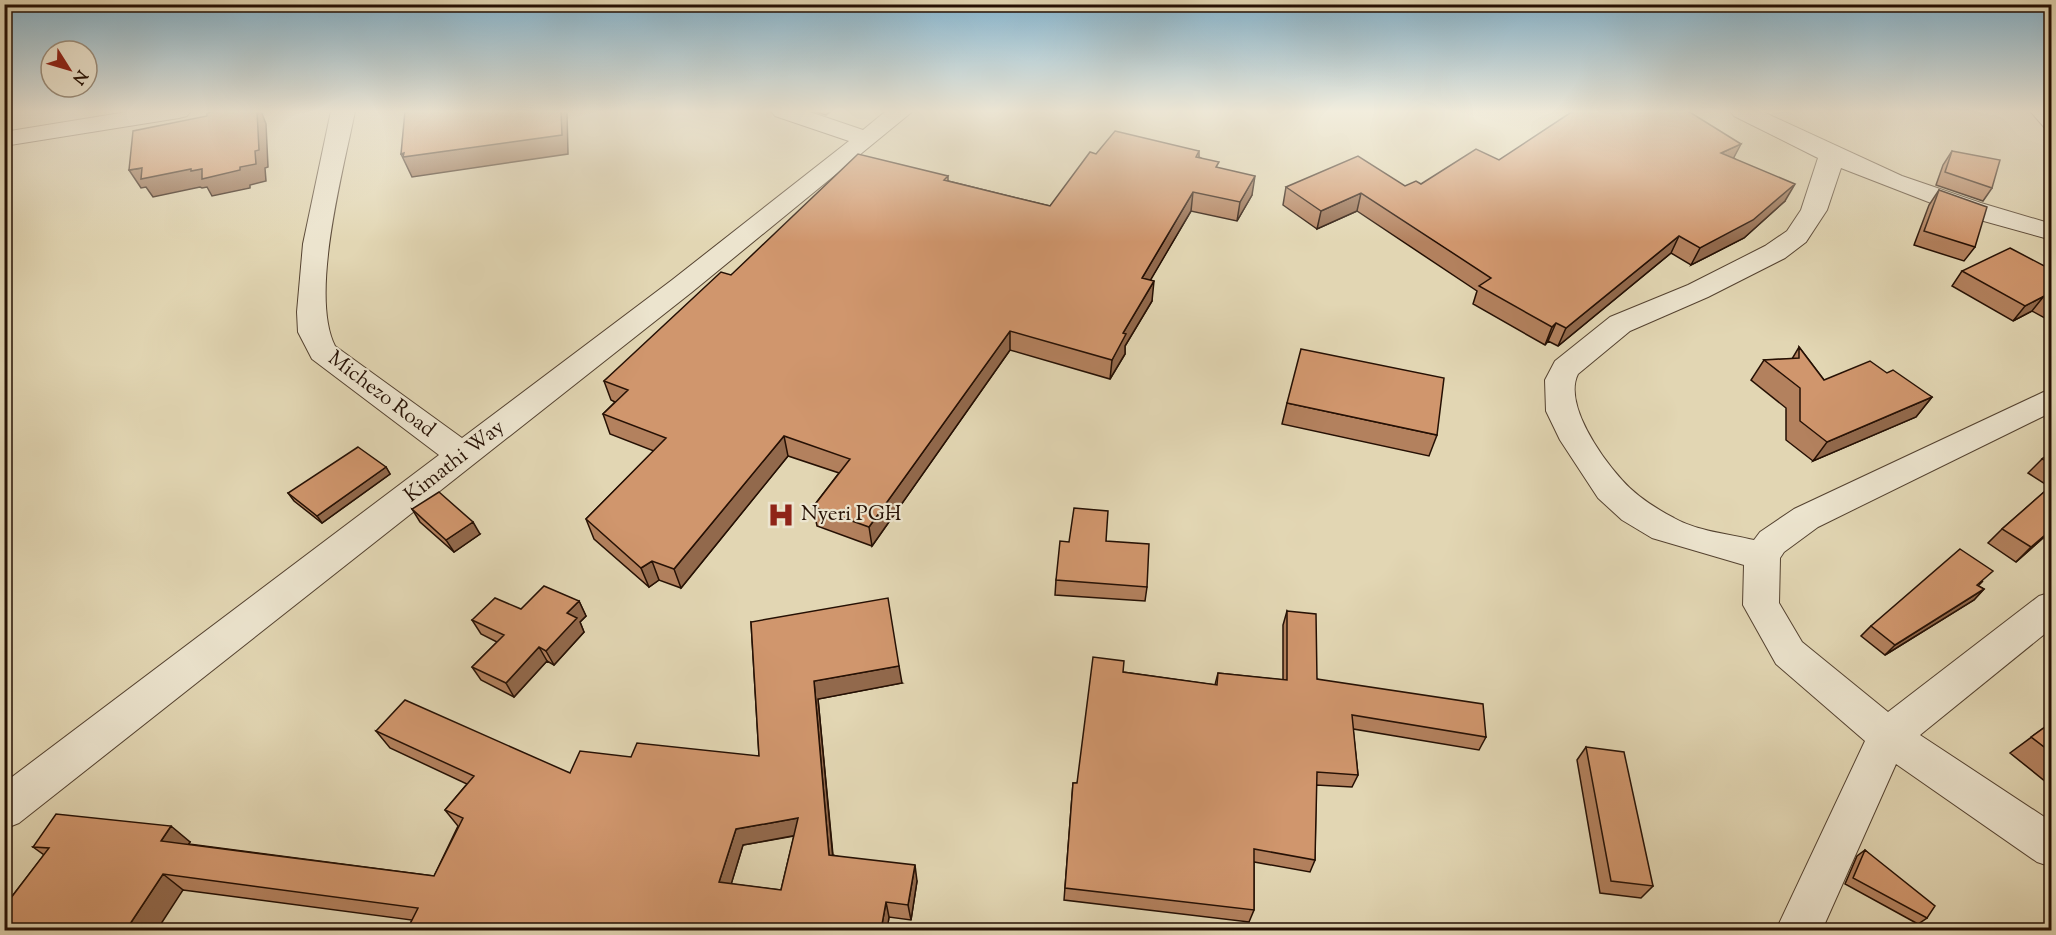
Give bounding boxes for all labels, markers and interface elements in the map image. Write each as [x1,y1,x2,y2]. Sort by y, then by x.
north arrow [39,39,99,99]
text: N [66,64,92,89]
street label: Michezo Road [321,345,441,445]
street label: Kimathi Way [399,413,512,511]
hospital icon: Nyeri PGH [766,500,796,530]
place label: Nyeri PGH [801,500,902,530]

